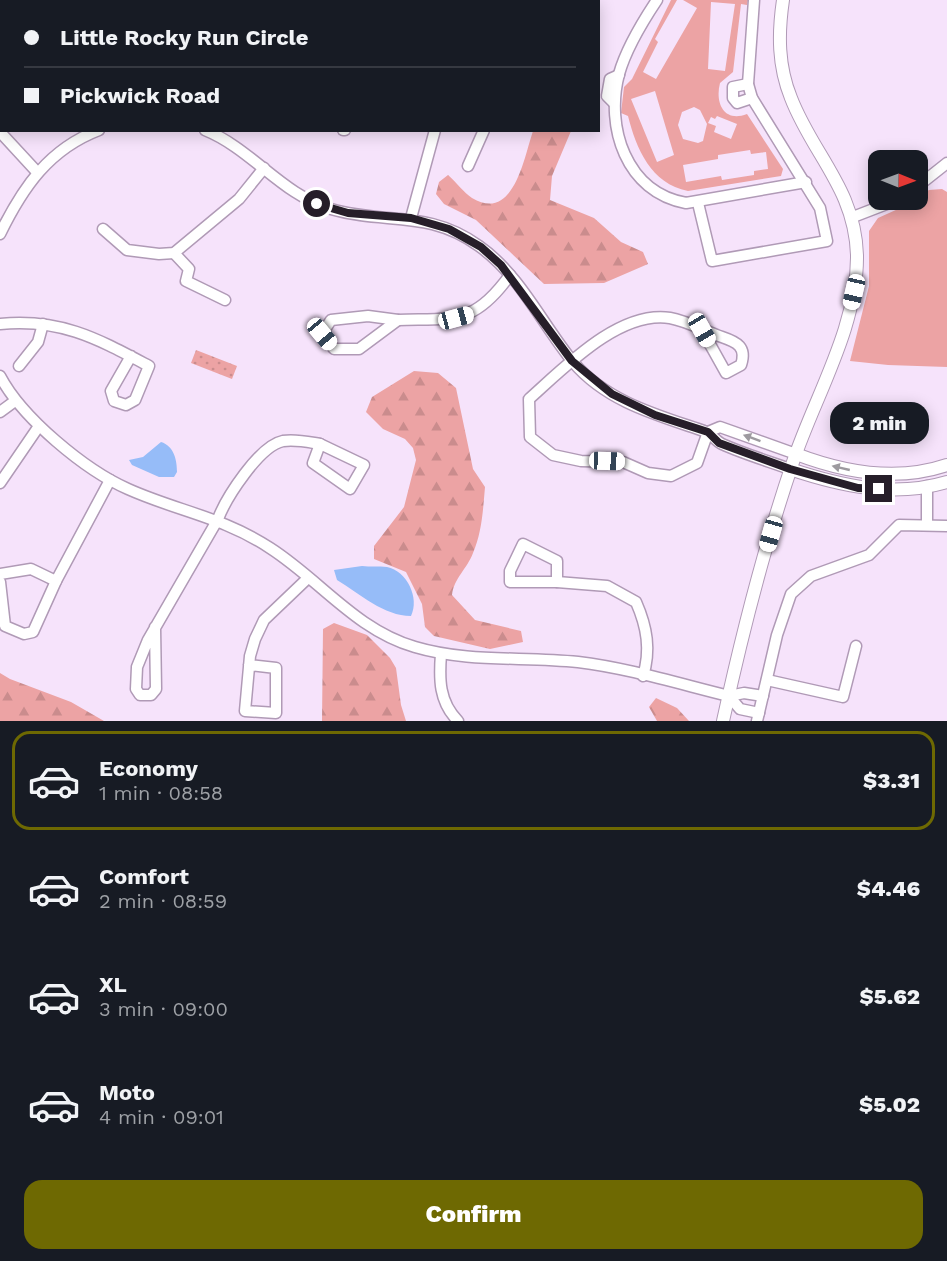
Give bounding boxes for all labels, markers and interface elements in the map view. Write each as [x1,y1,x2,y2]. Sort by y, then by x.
text: Little Rocky Run Circle [60,25,309,50]
text: Pickwick Road [60,83,220,108]
north arrow [868,150,928,210]
map controls [868,150,928,210]
route start [303,190,330,217]
car [841,272,867,312]
car [436,305,476,331]
car [685,310,719,350]
car [304,314,340,354]
callout: 2 min [830,402,928,444]
text: 2 min [852,411,907,435]
one-way arrow [743,432,761,442]
car [589,451,625,471]
one-way arrow [832,462,850,472]
route end [865,475,892,502]
car [757,514,785,554]
icon: car [27,754,81,808]
text: Economy [99,756,198,781]
text: $3.31 [863,768,920,793]
text: 1 min · 08:58 [99,781,223,805]
icon: car [27,862,81,916]
text: Comfort [99,864,189,889]
text: $4.46 [857,876,920,901]
text: 2 min · 08:59 [99,889,227,913]
icon: car [27,970,81,1024]
text: XL [99,972,127,997]
text: $5.62 [860,984,920,1009]
text: 3 min · 09:00 [99,997,228,1021]
icon: car [27,1078,81,1132]
text: Moto [99,1080,155,1105]
text: $5.02 [859,1092,920,1117]
text: 4 min · 09:01 [99,1105,224,1129]
button: Confirm [24,1180,923,1249]

